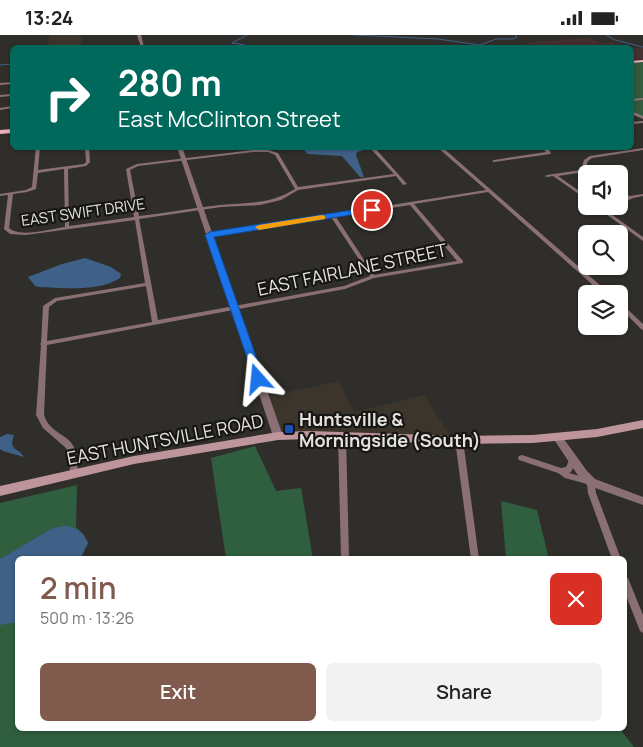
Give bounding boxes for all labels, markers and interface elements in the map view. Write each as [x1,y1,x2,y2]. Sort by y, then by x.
text: 13:24 [25,5,73,31]
text: 280 m [118,59,222,107]
icon: right [35,65,100,130]
text: East McClinton Street [118,104,341,134]
map controls [578,165,628,335]
button: sound [578,165,628,215]
pin [351,189,393,231]
street label: EAST SWIFT DRIVE [20,193,146,231]
icon: arrive [358,196,386,224]
button: search [578,225,628,275]
street label: EAST FAIRLANE STREET [255,237,449,301]
button: layers [578,285,628,335]
position arrow [231,352,283,404]
place label: Huntsville & Morningside (South) [299,407,481,452]
street label: EAST HUNTSVILLE ROAD [65,408,265,470]
marker: Huntsville & Morningside (South) [283,423,295,435]
text: 2 min [40,567,116,608]
button: close [550,573,602,625]
text: 500 m · 13:26 [40,607,134,629]
button: Exit [40,663,316,721]
button: Share [326,663,602,721]

